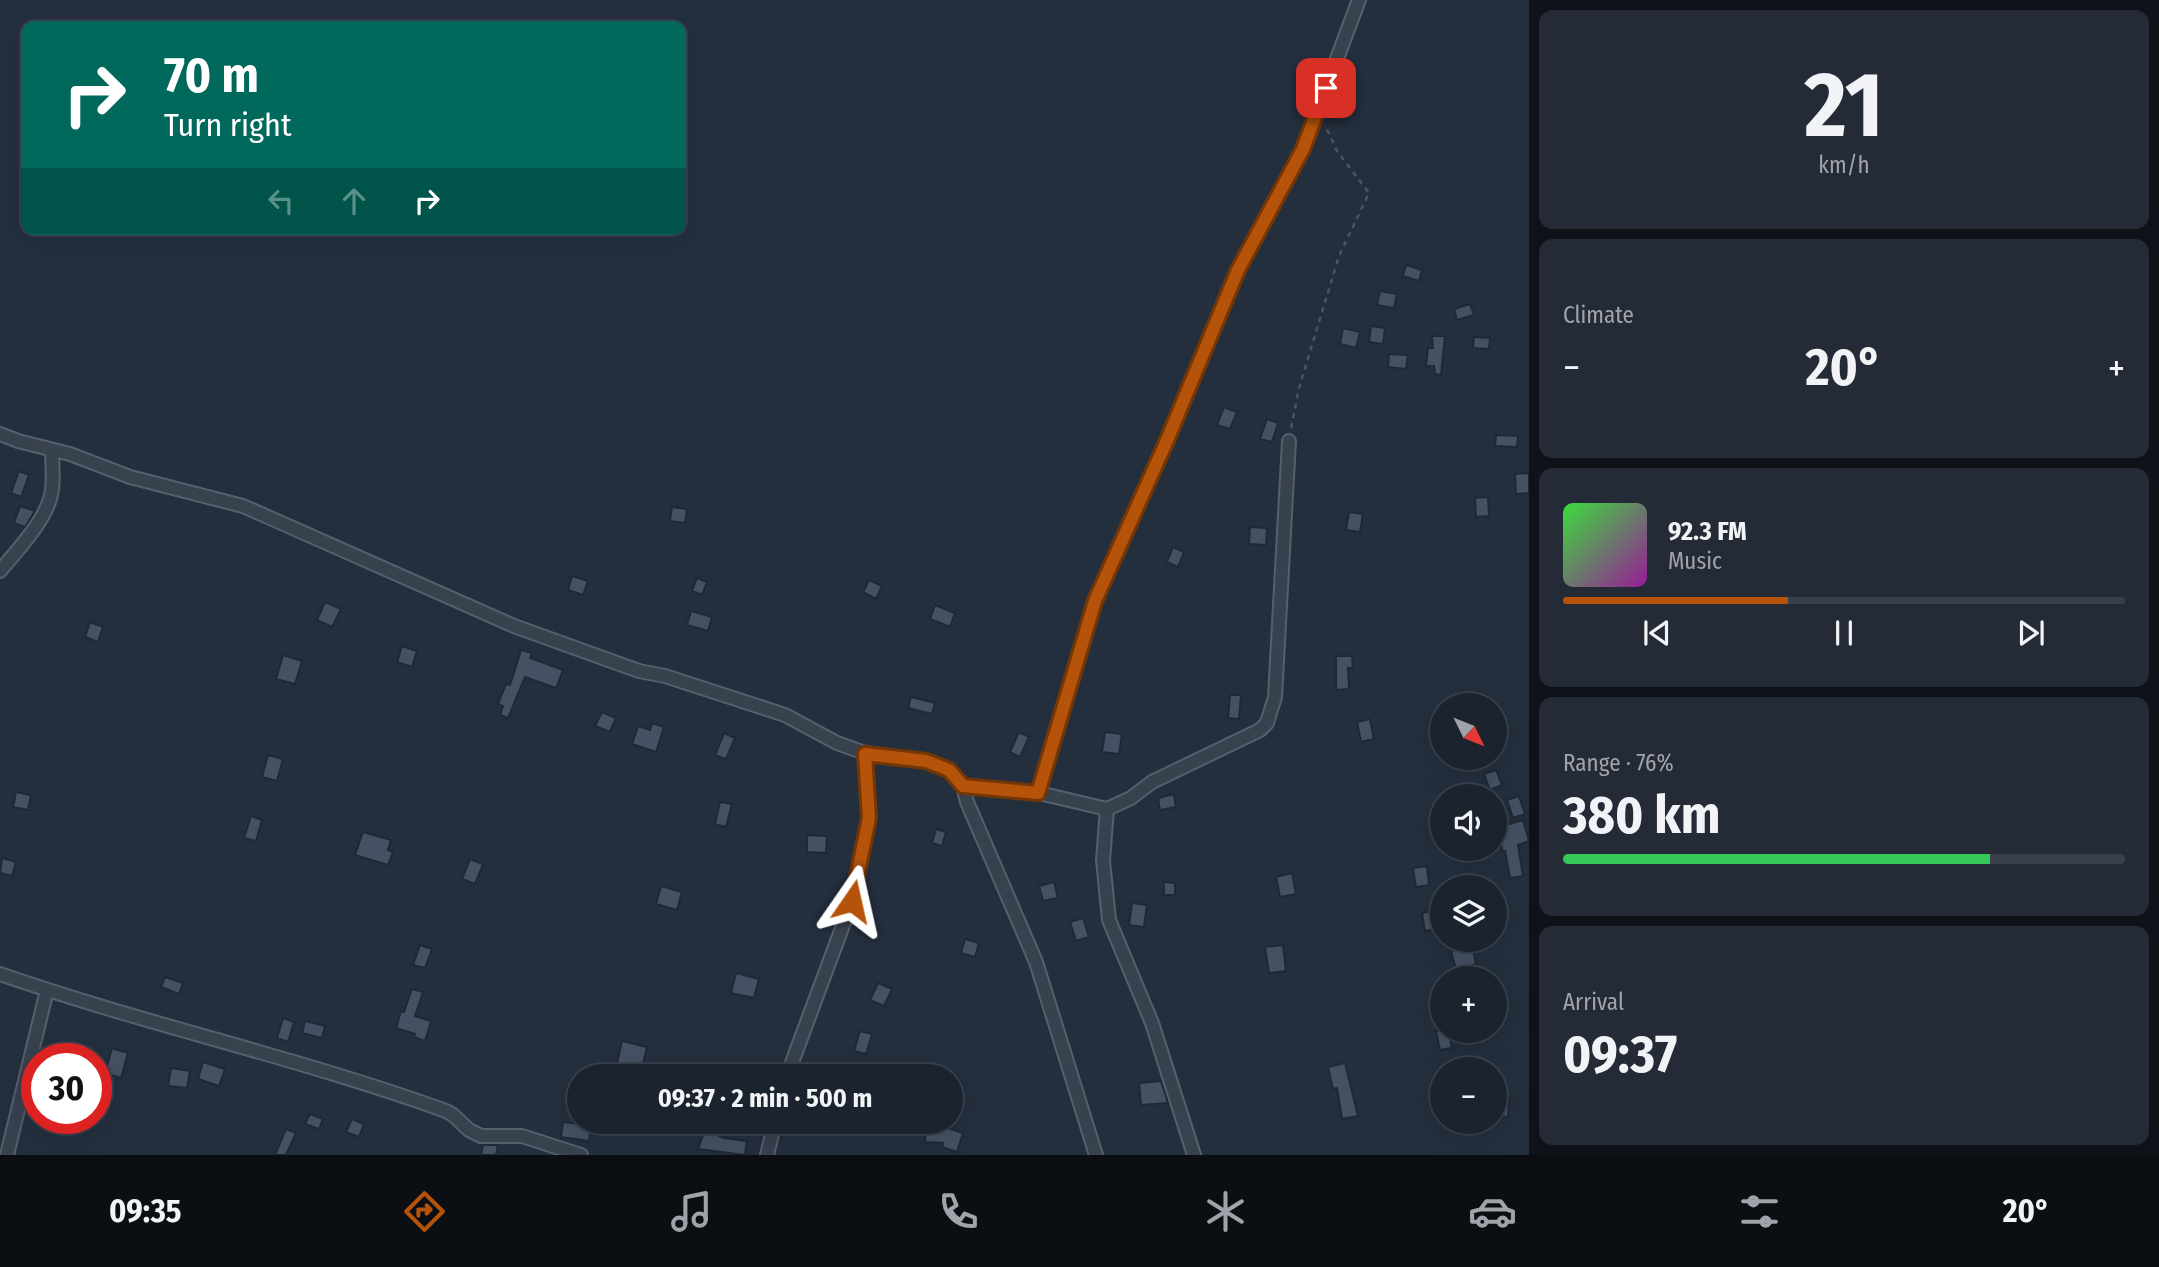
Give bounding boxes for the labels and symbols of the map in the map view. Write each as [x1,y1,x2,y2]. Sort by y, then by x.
pin [1296,58,1356,118]
north arrow [1430,693,1507,770]
position arrow [815,864,889,938]
speed limit sign: 30 [21,1043,112,1134]

